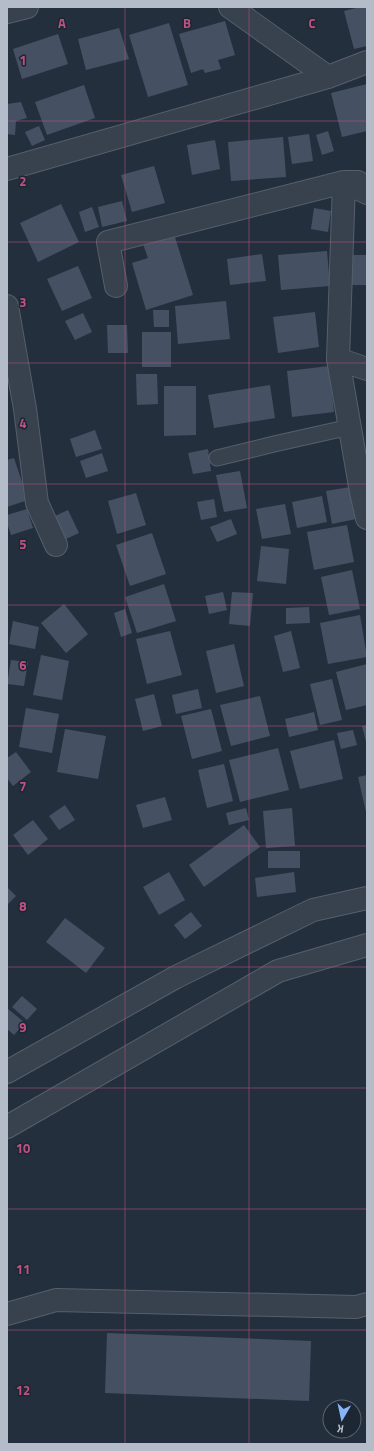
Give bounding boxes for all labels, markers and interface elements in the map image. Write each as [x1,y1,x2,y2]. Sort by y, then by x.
text: A [58,13,66,33]
text: B [183,13,191,33]
text: C [308,13,316,33]
text: 1 [19,50,27,70]
text: 2 [19,171,27,191]
text: 3 [19,292,27,312]
text: 4 [19,413,27,433]
text: 5 [19,534,27,554]
text: 6 [19,655,27,675]
text: 7 [19,776,27,796]
text: 8 [19,896,27,916]
text: 9 [19,1017,27,1037]
text: 10 [16,1138,30,1158]
text: 11 [16,1259,30,1279]
text: 12 [16,1380,30,1400]
north arrow [322,1399,362,1439]
text: K [335,1420,345,1437]

